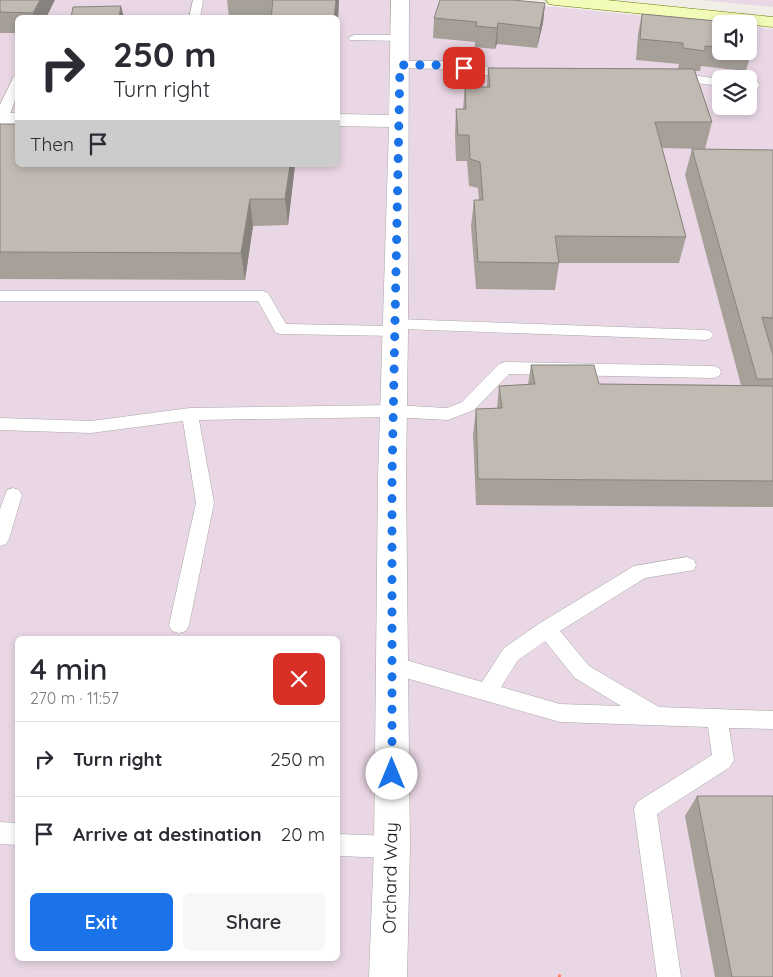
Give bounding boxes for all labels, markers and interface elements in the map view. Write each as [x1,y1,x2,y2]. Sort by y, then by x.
map controls [712,15,757,115]
button: sound [712,15,757,60]
text: 250 m [113,32,217,76]
icon: right [30,35,95,100]
pin [443,47,485,89]
icon: arrive [450,54,478,82]
button: layers [712,70,757,115]
text: Turn right [113,75,210,103]
icon: arrive [84,130,112,158]
text: Then [30,132,74,156]
text: 4 min [30,650,108,688]
button: close [273,653,325,705]
text: 270 m · 11:57 [30,688,119,708]
icon: right [30,745,58,773]
text: Turn right [73,747,162,771]
text: 250 m [270,747,325,771]
position arrow [365,747,417,799]
icon: arrive [30,820,58,848]
text: Arrive at destination [73,822,262,846]
text: 20 m [281,822,325,846]
street label: Orchard Way [378,822,402,934]
button: Exit [30,893,173,951]
button: Share [183,893,325,951]

